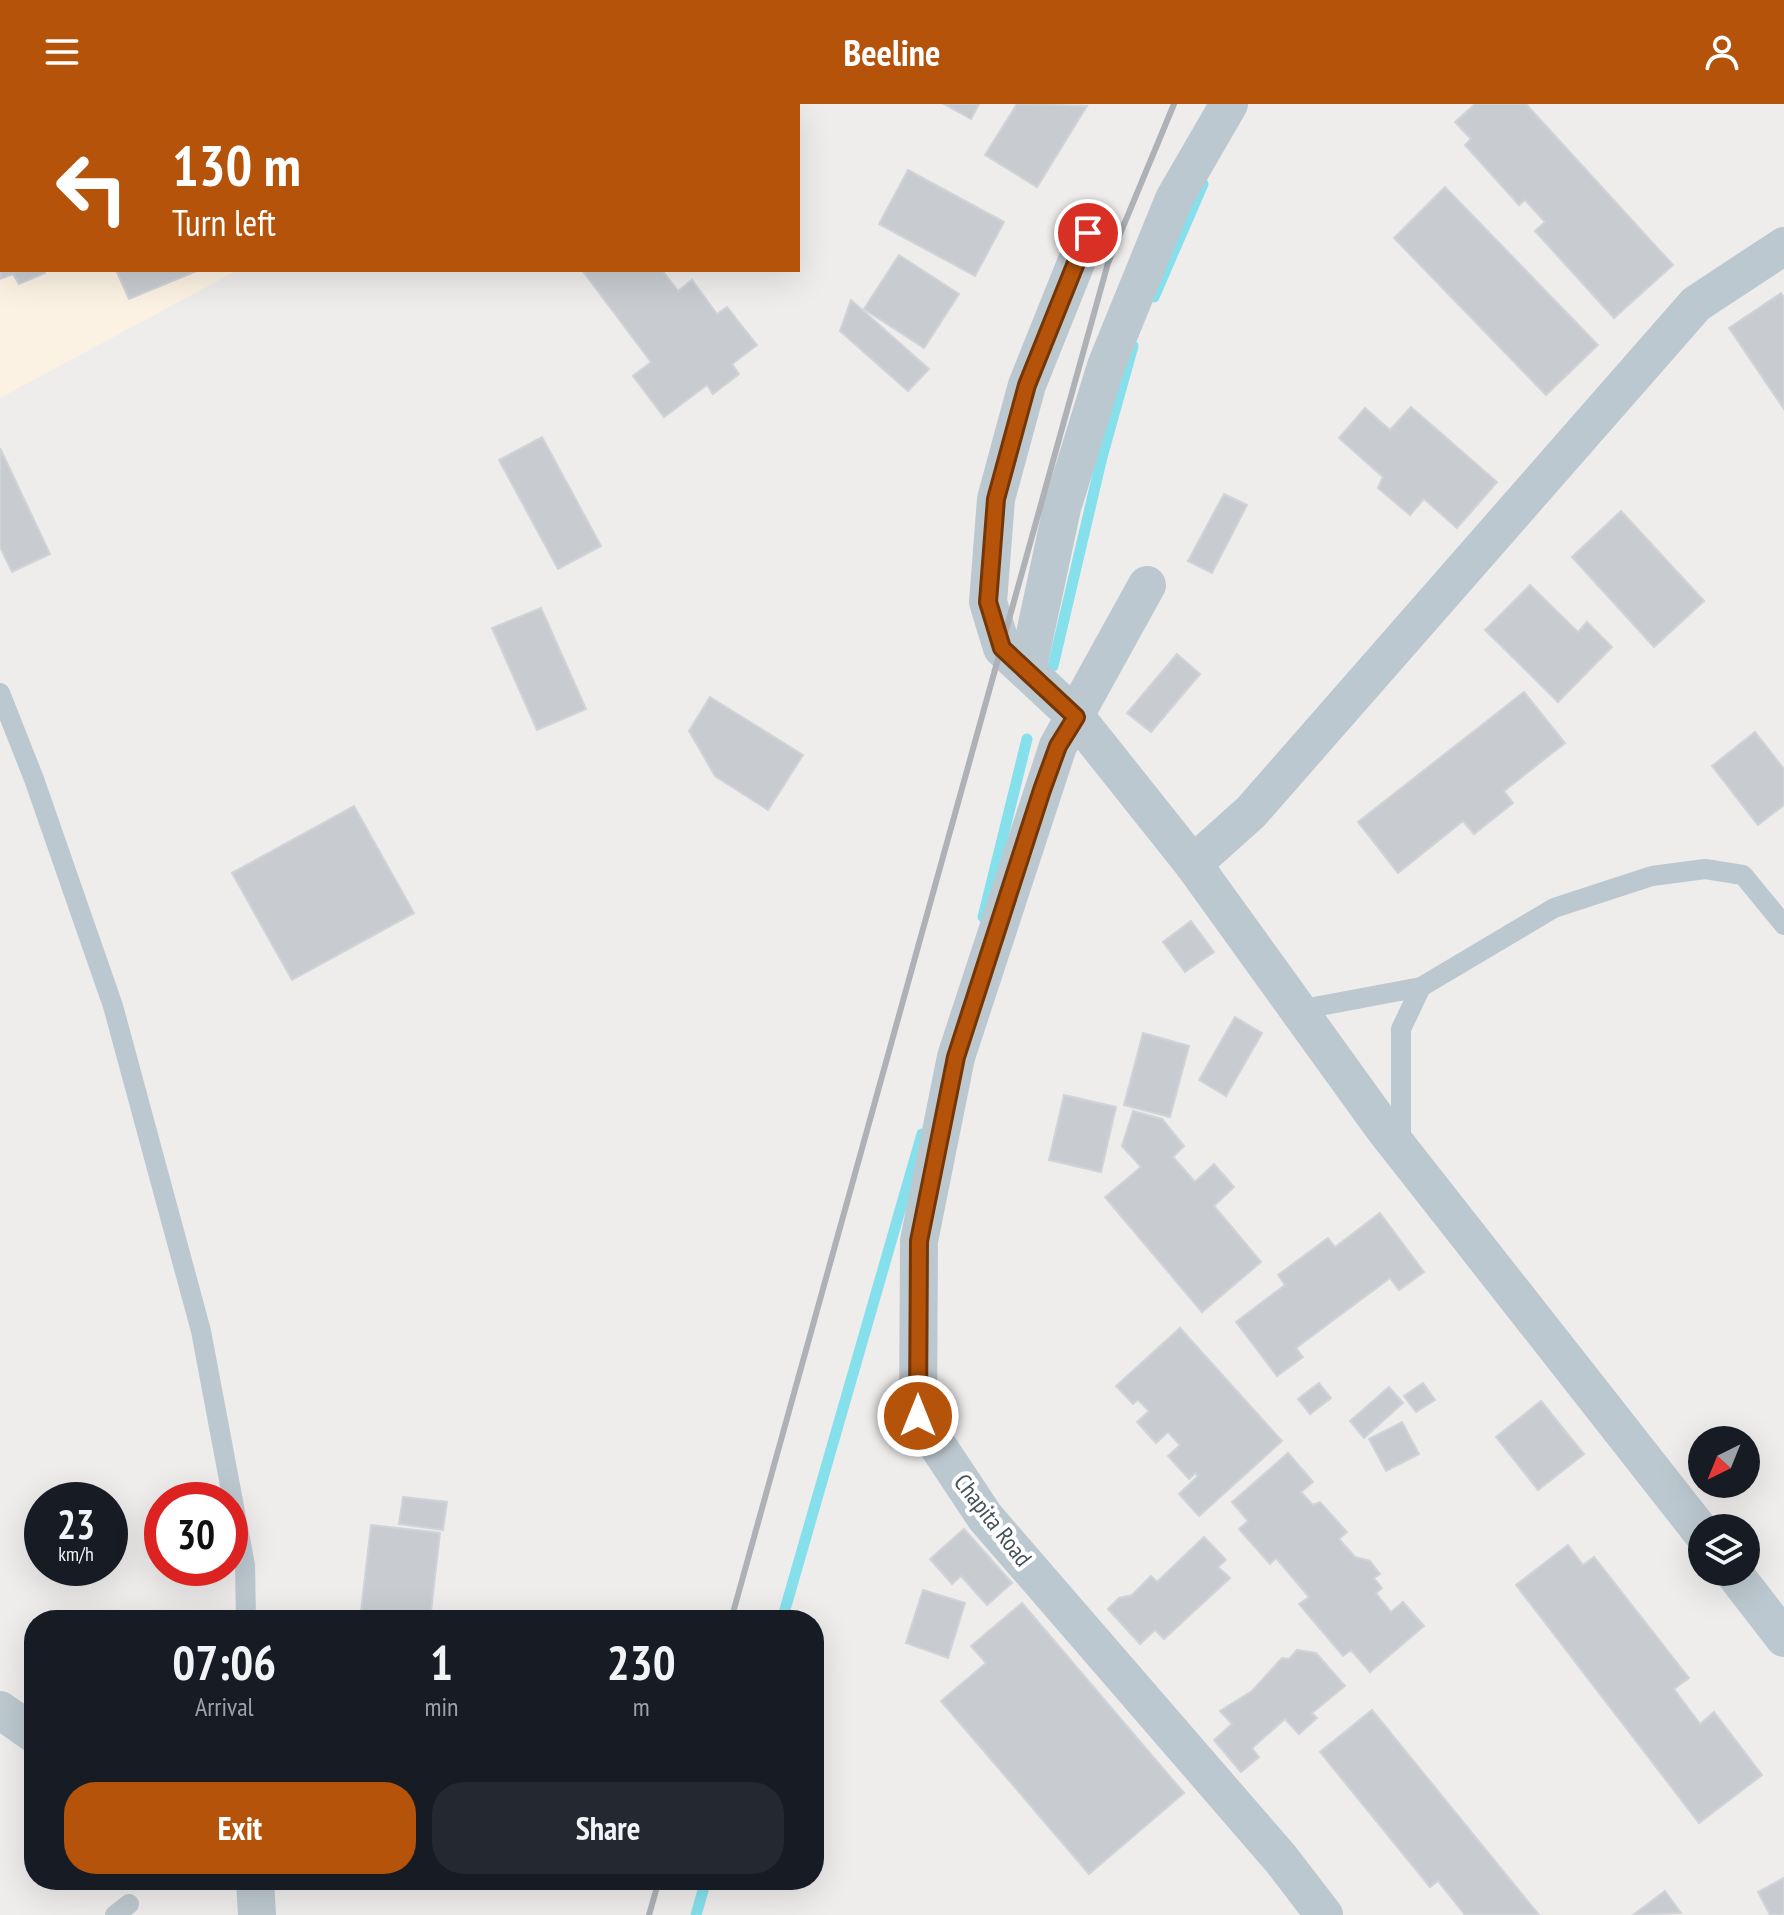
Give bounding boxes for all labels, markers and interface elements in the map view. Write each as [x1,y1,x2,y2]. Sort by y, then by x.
text: Beeline [844,29,940,76]
icon: menu [40,30,84,74]
icon: person [1700,30,1744,74]
text: 130 m [172,129,301,201]
icon: left [40,136,144,240]
text: Turn left [172,199,276,246]
pin [1054,199,1122,267]
icon: arrive [1066,211,1110,255]
position arrow [876,1374,960,1458]
north arrow [1688,1426,1760,1498]
map controls [1688,1426,1760,1586]
street label: Chapita Road [947,1467,1039,1573]
speed limit sign: 30 [144,1482,248,1586]
text: 23 [57,1498,95,1550]
button: layers [1688,1514,1760,1586]
text: km/h [58,1541,94,1567]
text: 07:06 [172,1631,276,1693]
text: 1 [430,1631,453,1693]
text: 230 [607,1631,676,1693]
text: Arrival [195,1690,254,1723]
text: min [424,1690,458,1723]
text: m [633,1690,650,1723]
button: Exit [64,1782,416,1874]
button: Share [432,1782,784,1874]

